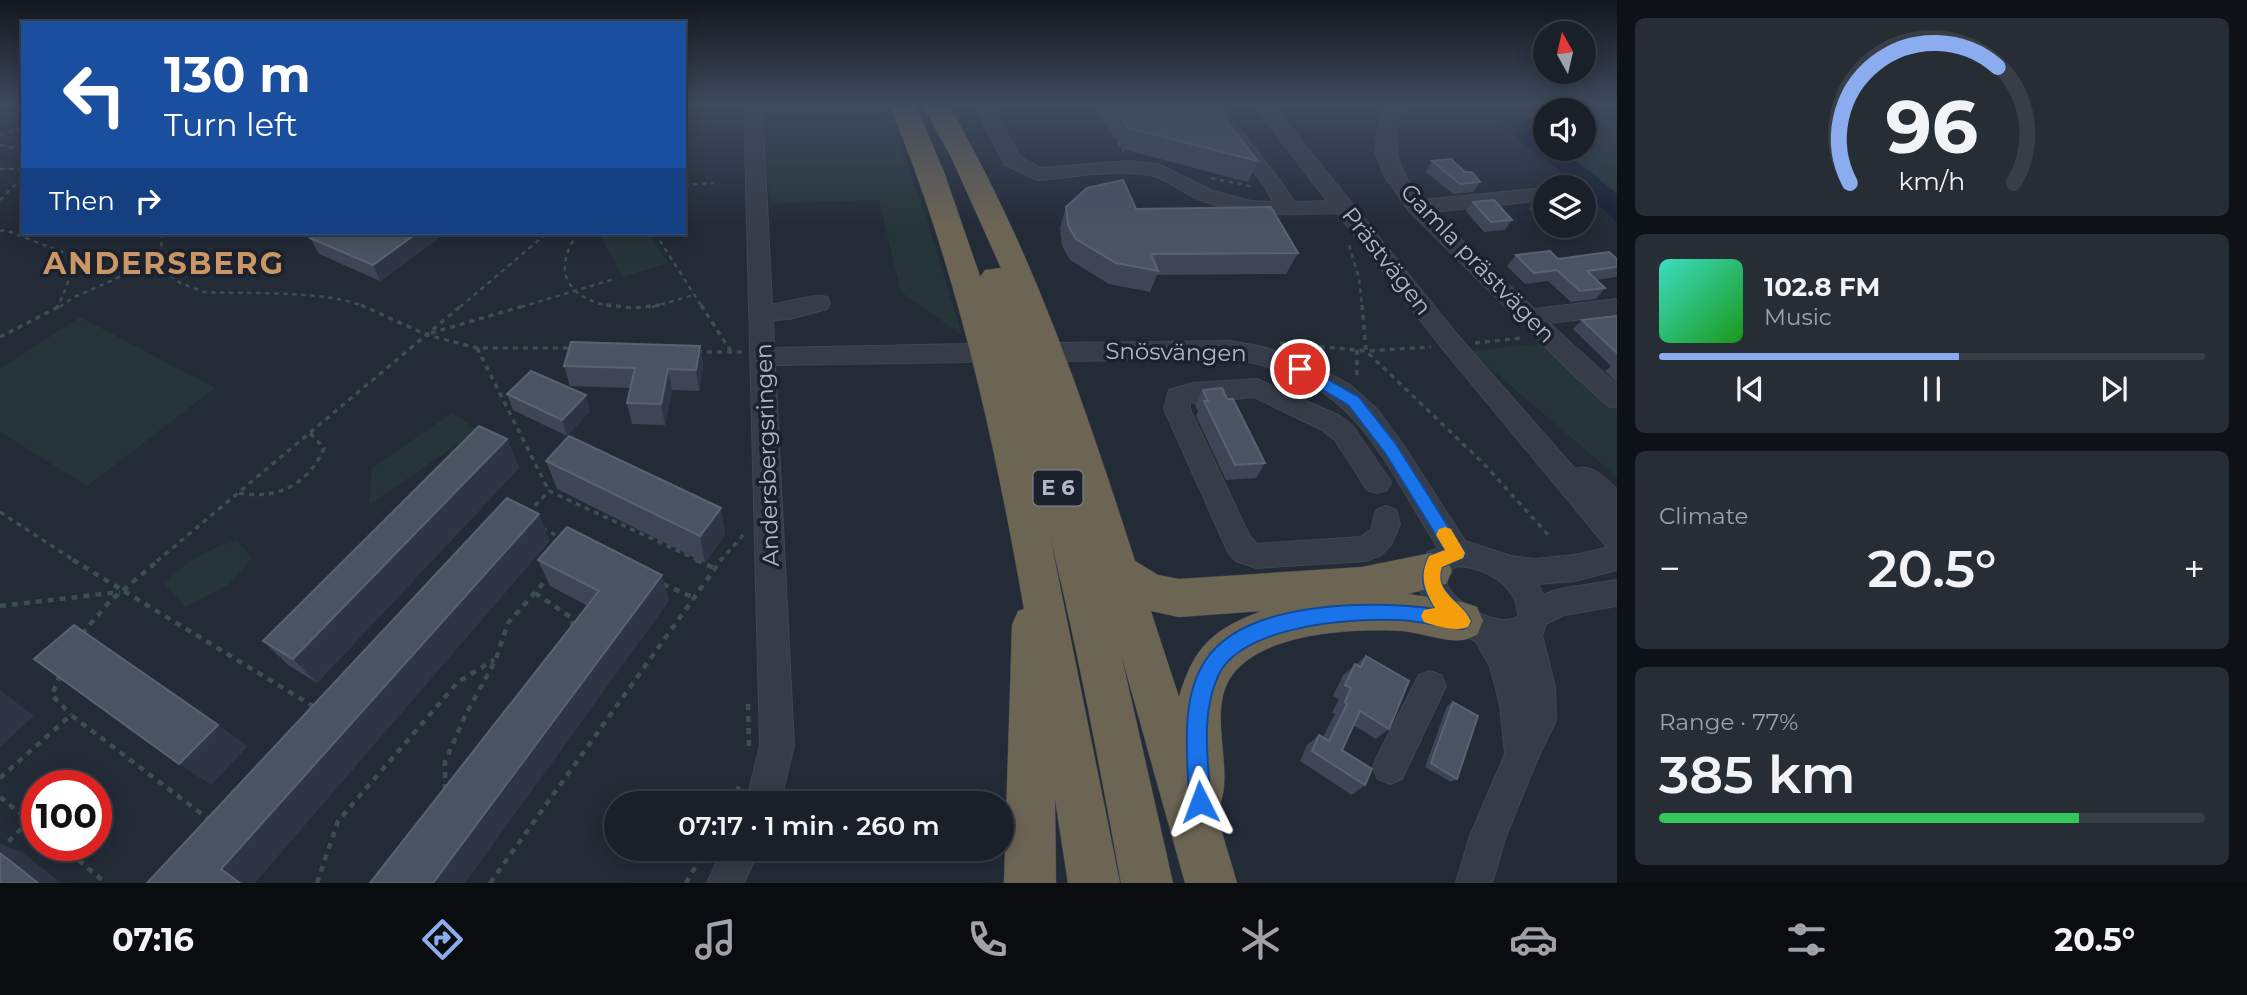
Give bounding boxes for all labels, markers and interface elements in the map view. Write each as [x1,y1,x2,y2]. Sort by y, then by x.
north arrow [1533,21,1596,84]
map controls [1533,21,1596,238]
text: 130 m [164,45,311,104]
icon: left [49,49,140,140]
text: 96 [1886,84,1978,172]
button: sound [1533,98,1596,161]
text: Turn left [164,105,298,144]
text: km/h [1899,166,1965,196]
button: layers [1533,175,1596,238]
street label: Gamla prästvägen [1395,178,1561,348]
icon: right [129,182,167,220]
text: Then [49,185,115,217]
street label: Prästvägen [1336,202,1438,320]
district label: ANDERSBERG [42,245,285,282]
text: 102.8 FM [1764,271,1880,303]
text: Music [1764,303,1832,331]
street label: Snösvängen [1105,337,1247,367]
pin [1270,339,1330,399]
street label: Andersbergsringen [749,343,785,567]
icon: arrive [1281,350,1319,388]
icon: previous [1731,370,1769,408]
icon: pause [1913,370,1951,408]
icon: next [2095,370,2133,408]
road number: E 6 [1034,470,1082,505]
text: Climate [1659,502,1748,530]
text: 20.5° [1868,537,1996,600]
text: − [1659,545,1681,592]
text: + [2183,545,2205,592]
text: Range · 77% [1659,708,1798,736]
text: 385 km [1659,743,1855,806]
position arrow [1163,765,1237,839]
speed limit sign: 100 [21,770,112,861]
text: 07:17 · 1 min · 260 m [678,810,940,842]
icon: directions [418,915,467,964]
icon: music [691,915,740,964]
icon: phone [963,915,1012,964]
icon: climate [1236,915,1285,964]
icon: car [1509,915,1558,964]
icon: filters [1782,915,1831,964]
text: 07:16 [112,920,194,959]
text: 20.5° [2054,920,2135,959]

